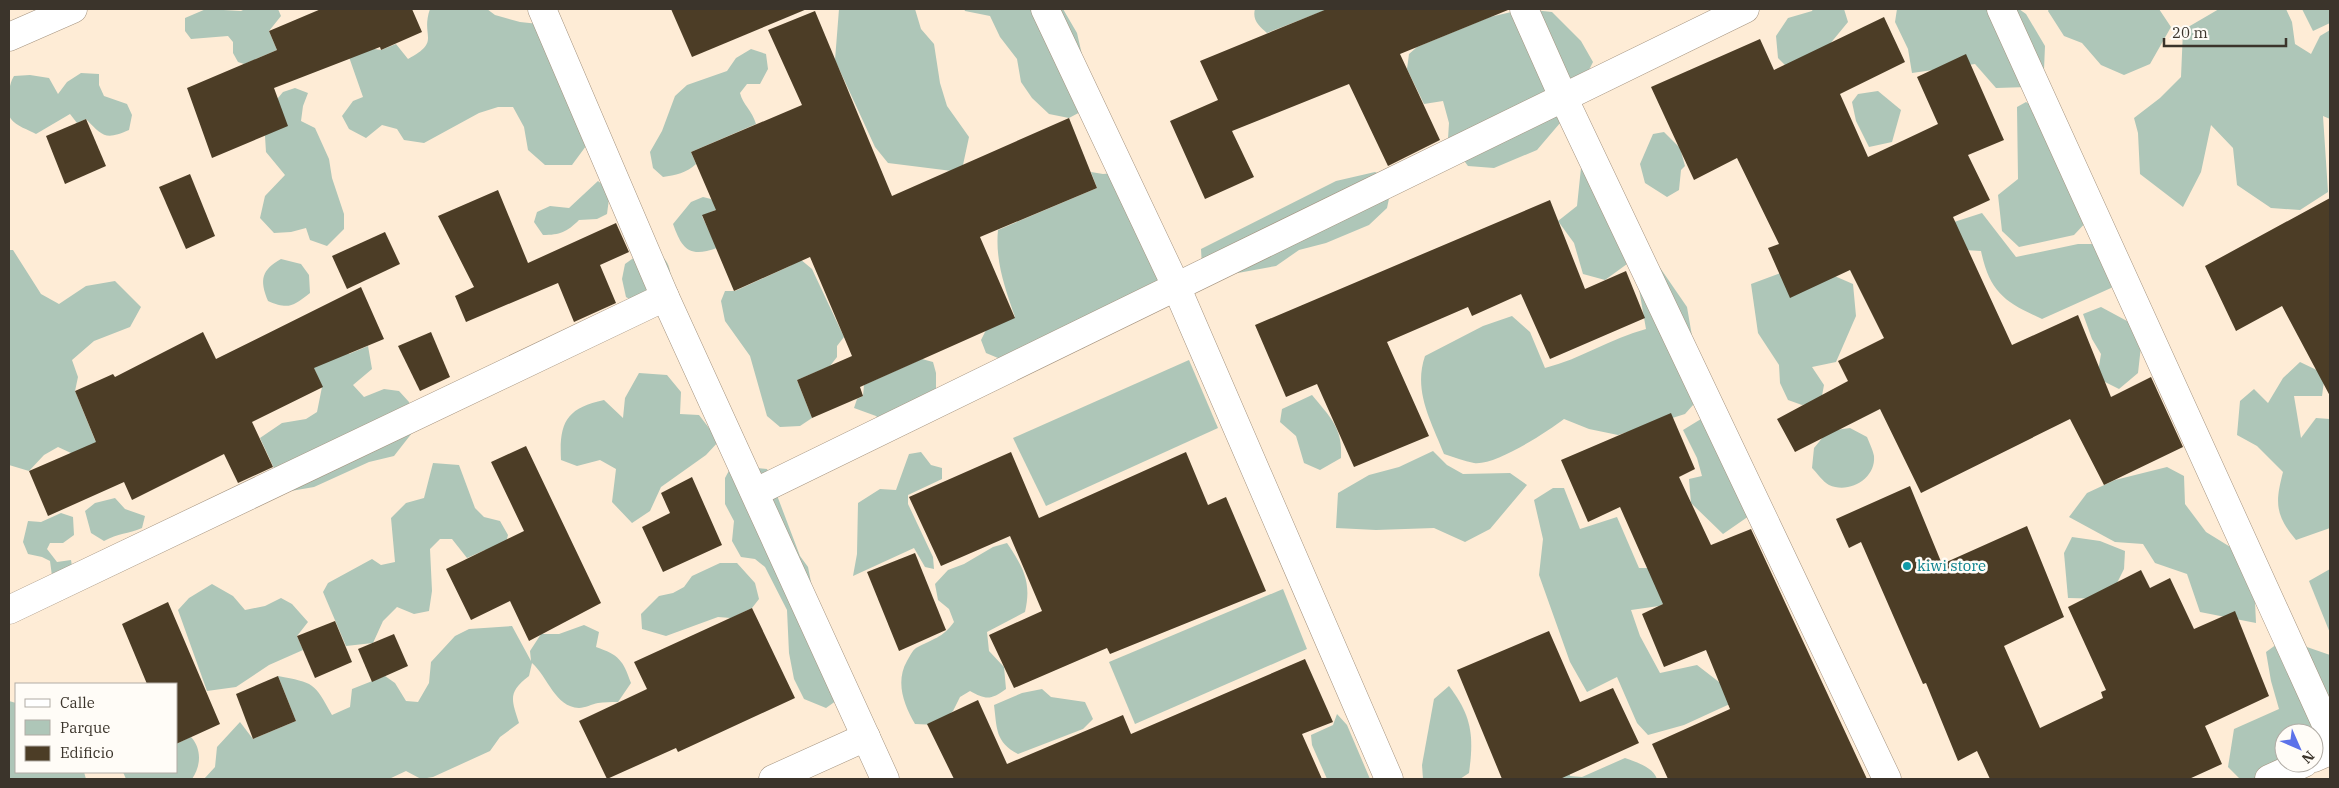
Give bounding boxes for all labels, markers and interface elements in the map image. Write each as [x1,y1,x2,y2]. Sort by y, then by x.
scale bar [2164,15,2286,47]
text: 20 m [2172,23,2208,42]
place label: kiwi store [1917,556,1986,575]
marker: kiwi store [1901,560,1913,572]
legend [15,683,178,773]
text: Calle [60,693,95,712]
text: Parque [60,718,110,737]
north arrow [2274,723,2324,773]
text: Edificio [60,743,114,762]
text: N [2298,747,2318,767]

